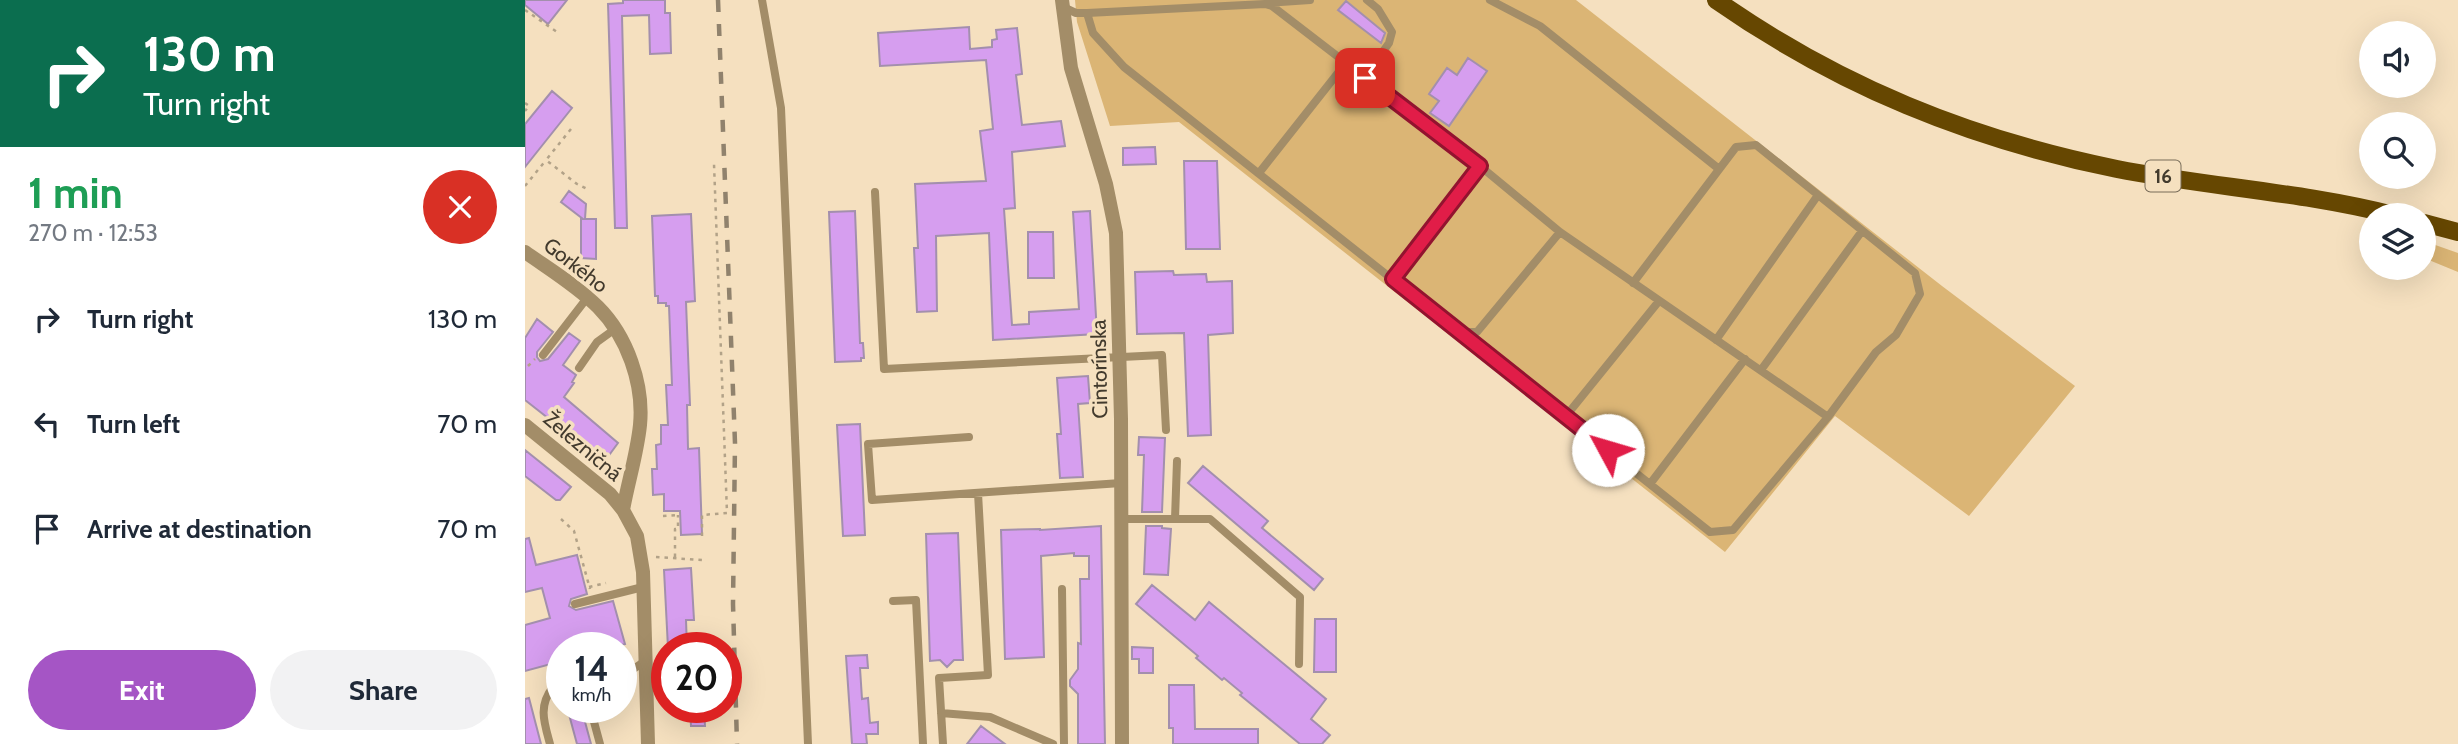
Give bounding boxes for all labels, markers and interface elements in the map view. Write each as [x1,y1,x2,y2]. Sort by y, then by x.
map controls [2359,21,2436,280]
button: sound [2359,21,2436,98]
text: 130 m [143,24,276,83]
icon: right [28,28,119,119]
pin [1335,48,1395,108]
icon: arrive [1346,59,1384,97]
text: Turn right [143,84,270,123]
button: search [2359,112,2436,189]
road number: 16 [2145,160,2181,192]
text: 1 min [28,167,123,219]
button: close [423,170,497,244]
button: layers [2359,203,2436,280]
text: 270 m · 12:53 [28,219,158,247]
street label: Gorkého [539,232,613,298]
icon: right [28,300,66,338]
text: Turn right [87,303,193,335]
text: 130 m [428,303,497,335]
street label: Cintorínska [1086,319,1112,419]
icon: left [28,405,66,443]
street label: Železničná [539,405,628,486]
text: Turn left [87,408,180,440]
text: 70 m [437,408,497,440]
position arrow [1571,413,1645,487]
icon: arrive [28,510,66,548]
text: Arrive at destination [87,513,312,545]
text: 70 m [437,513,497,545]
speed limit sign: 20 [651,632,742,723]
text: 14 [574,647,609,690]
button: Exit [28,650,256,730]
button: Share [270,650,497,730]
text: km/h [572,684,611,706]

